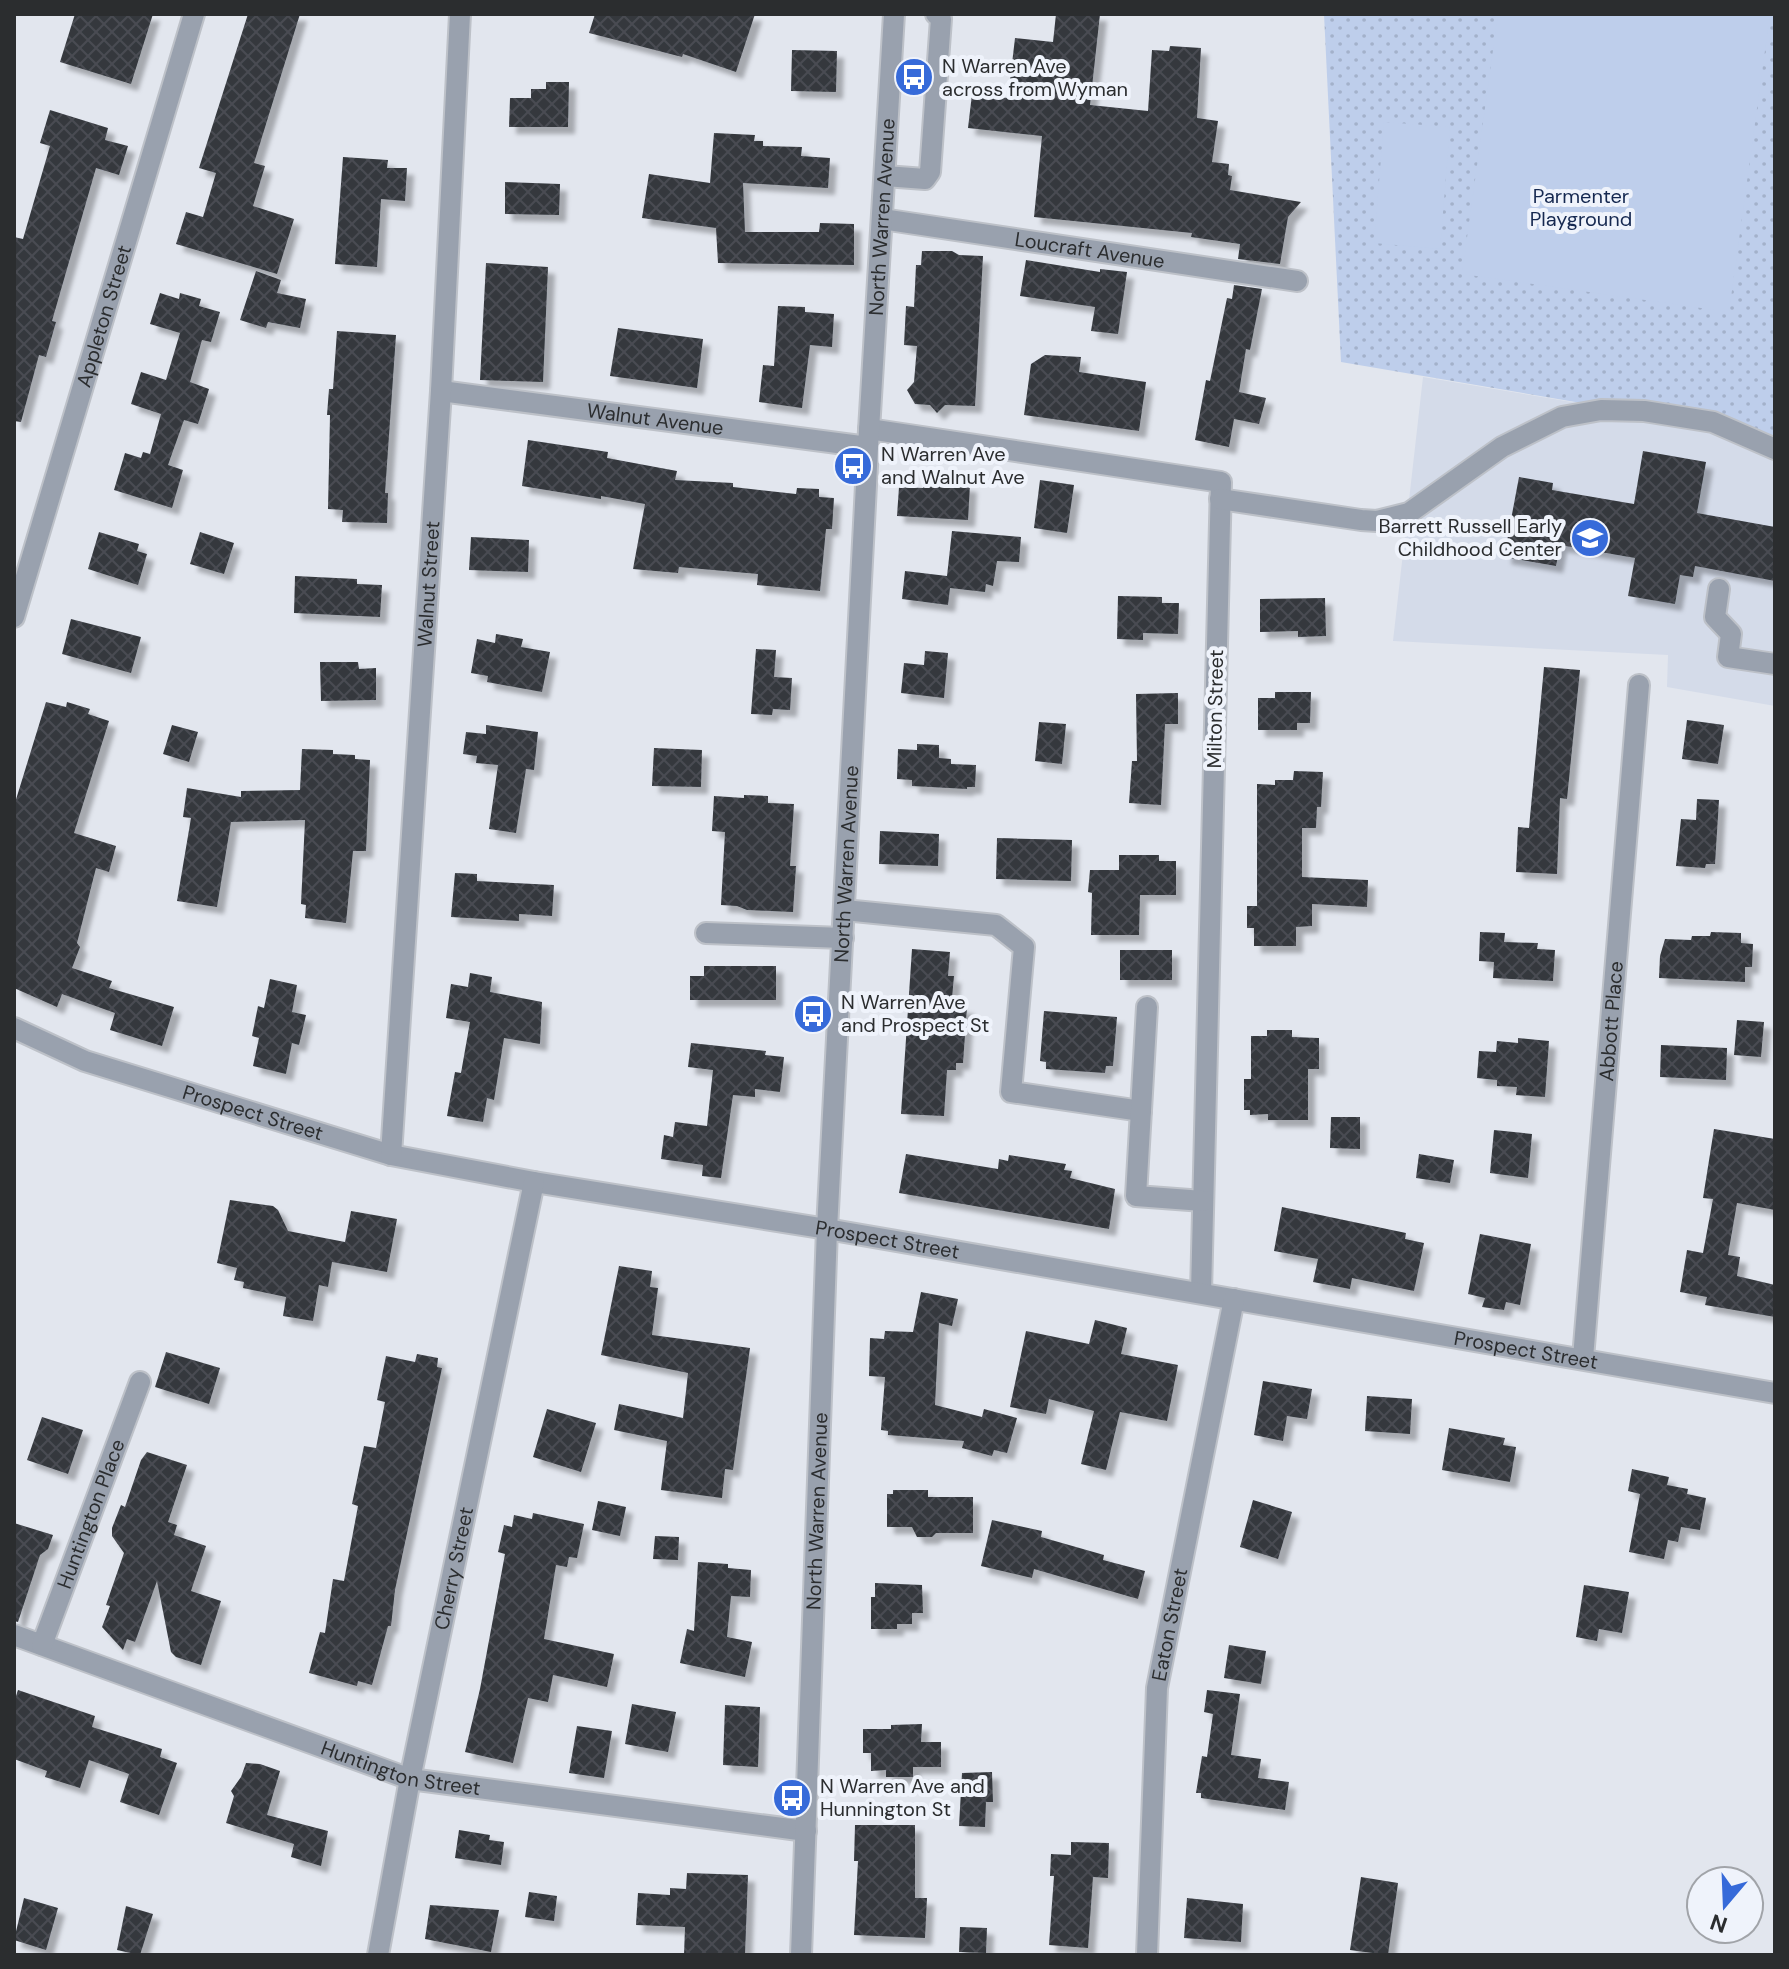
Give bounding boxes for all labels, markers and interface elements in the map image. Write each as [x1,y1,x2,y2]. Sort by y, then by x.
place label: N Warren Ave across from Wyman [942,53,1128,102]
bus stop icon: N Warren Ave across from Wyman [893,56,935,98]
street label: North Warren Avenue [863,118,901,316]
park label: Parmenter Playground [1530,183,1632,232]
street label: Loucraft Avenue [1013,226,1166,274]
street label: Appleton Street [70,242,137,390]
street label: Walnut Avenue [585,397,725,441]
place label: N Warren Ave and Walnut Ave [881,441,1025,490]
bus stop icon: N Warren Ave and Walnut Ave [832,445,874,487]
place label: Barrett Russell Early Childhood Center [1378,513,1562,562]
school or university icon: Barrett Russell Early Childhood Center [1569,517,1611,559]
street label: Walnut Street [411,520,445,648]
street label: Milton Street [1201,649,1229,769]
street label: North Warren Avenue [828,765,864,963]
street label: Abbott Place [1593,960,1629,1082]
place label: N Warren Ave and Prospect St [841,989,990,1038]
bus stop icon: N Warren Ave and Prospect St [792,993,834,1035]
street label: Prospect Street [180,1079,326,1146]
street label: Prospect Street [814,1214,962,1265]
street label: Prospect Street [1452,1325,1600,1375]
street label: North Warren Avenue [800,1412,833,1611]
street label: Huntington Place [51,1435,131,1592]
street label: Cherry Street [428,1504,479,1632]
street label: Eaton Street [1146,1565,1194,1683]
street label: Huntington Street [317,1735,482,1801]
place label: N Warren Ave and Hunnington St [820,1773,985,1822]
bus stop icon: N Warren Ave and Hunnington St [771,1777,813,1819]
north arrow [1685,1865,1765,1945]
text: N [1706,1907,1731,1940]

